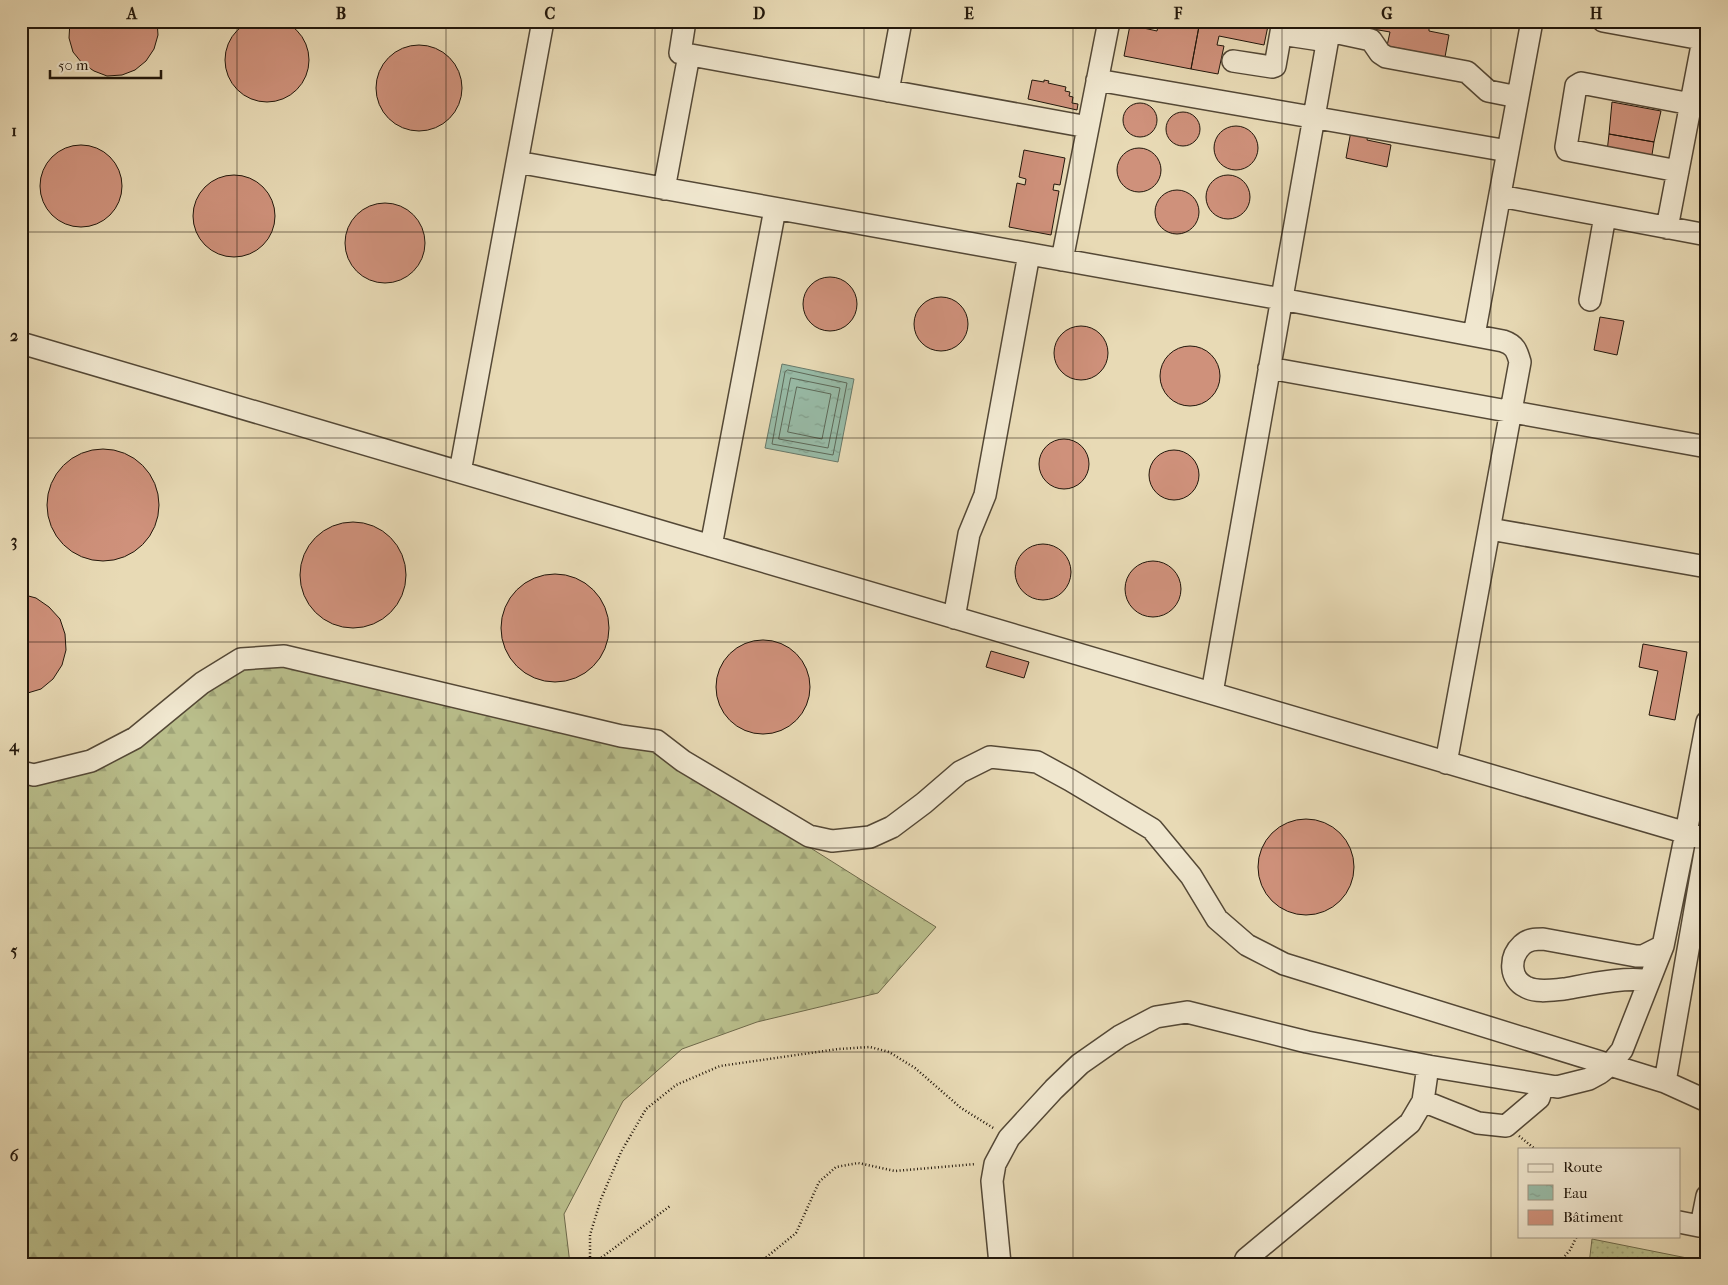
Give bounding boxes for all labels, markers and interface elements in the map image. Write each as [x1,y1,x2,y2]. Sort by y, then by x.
text: A [126,4,138,23]
text: B [336,4,346,23]
text: C [545,4,556,23]
text: D [753,4,765,23]
text: E [964,4,974,23]
text: F [1173,4,1183,23]
text: G [1381,4,1393,23]
text: H [1590,4,1603,23]
scale bar [50,48,161,80]
text: 50 m [58,56,89,74]
text: 1 [11,121,17,140]
text: 2 [10,326,18,345]
text: 3 [11,531,17,551]
text: 4 [8,736,20,756]
text: 5 [11,941,18,960]
text: 6 [10,1146,19,1165]
legend [1518,1148,1680,1238]
text: Route [1563,1158,1603,1176]
text: Eau [1563,1184,1588,1202]
text: Bâtiment [1563,1208,1624,1226]

